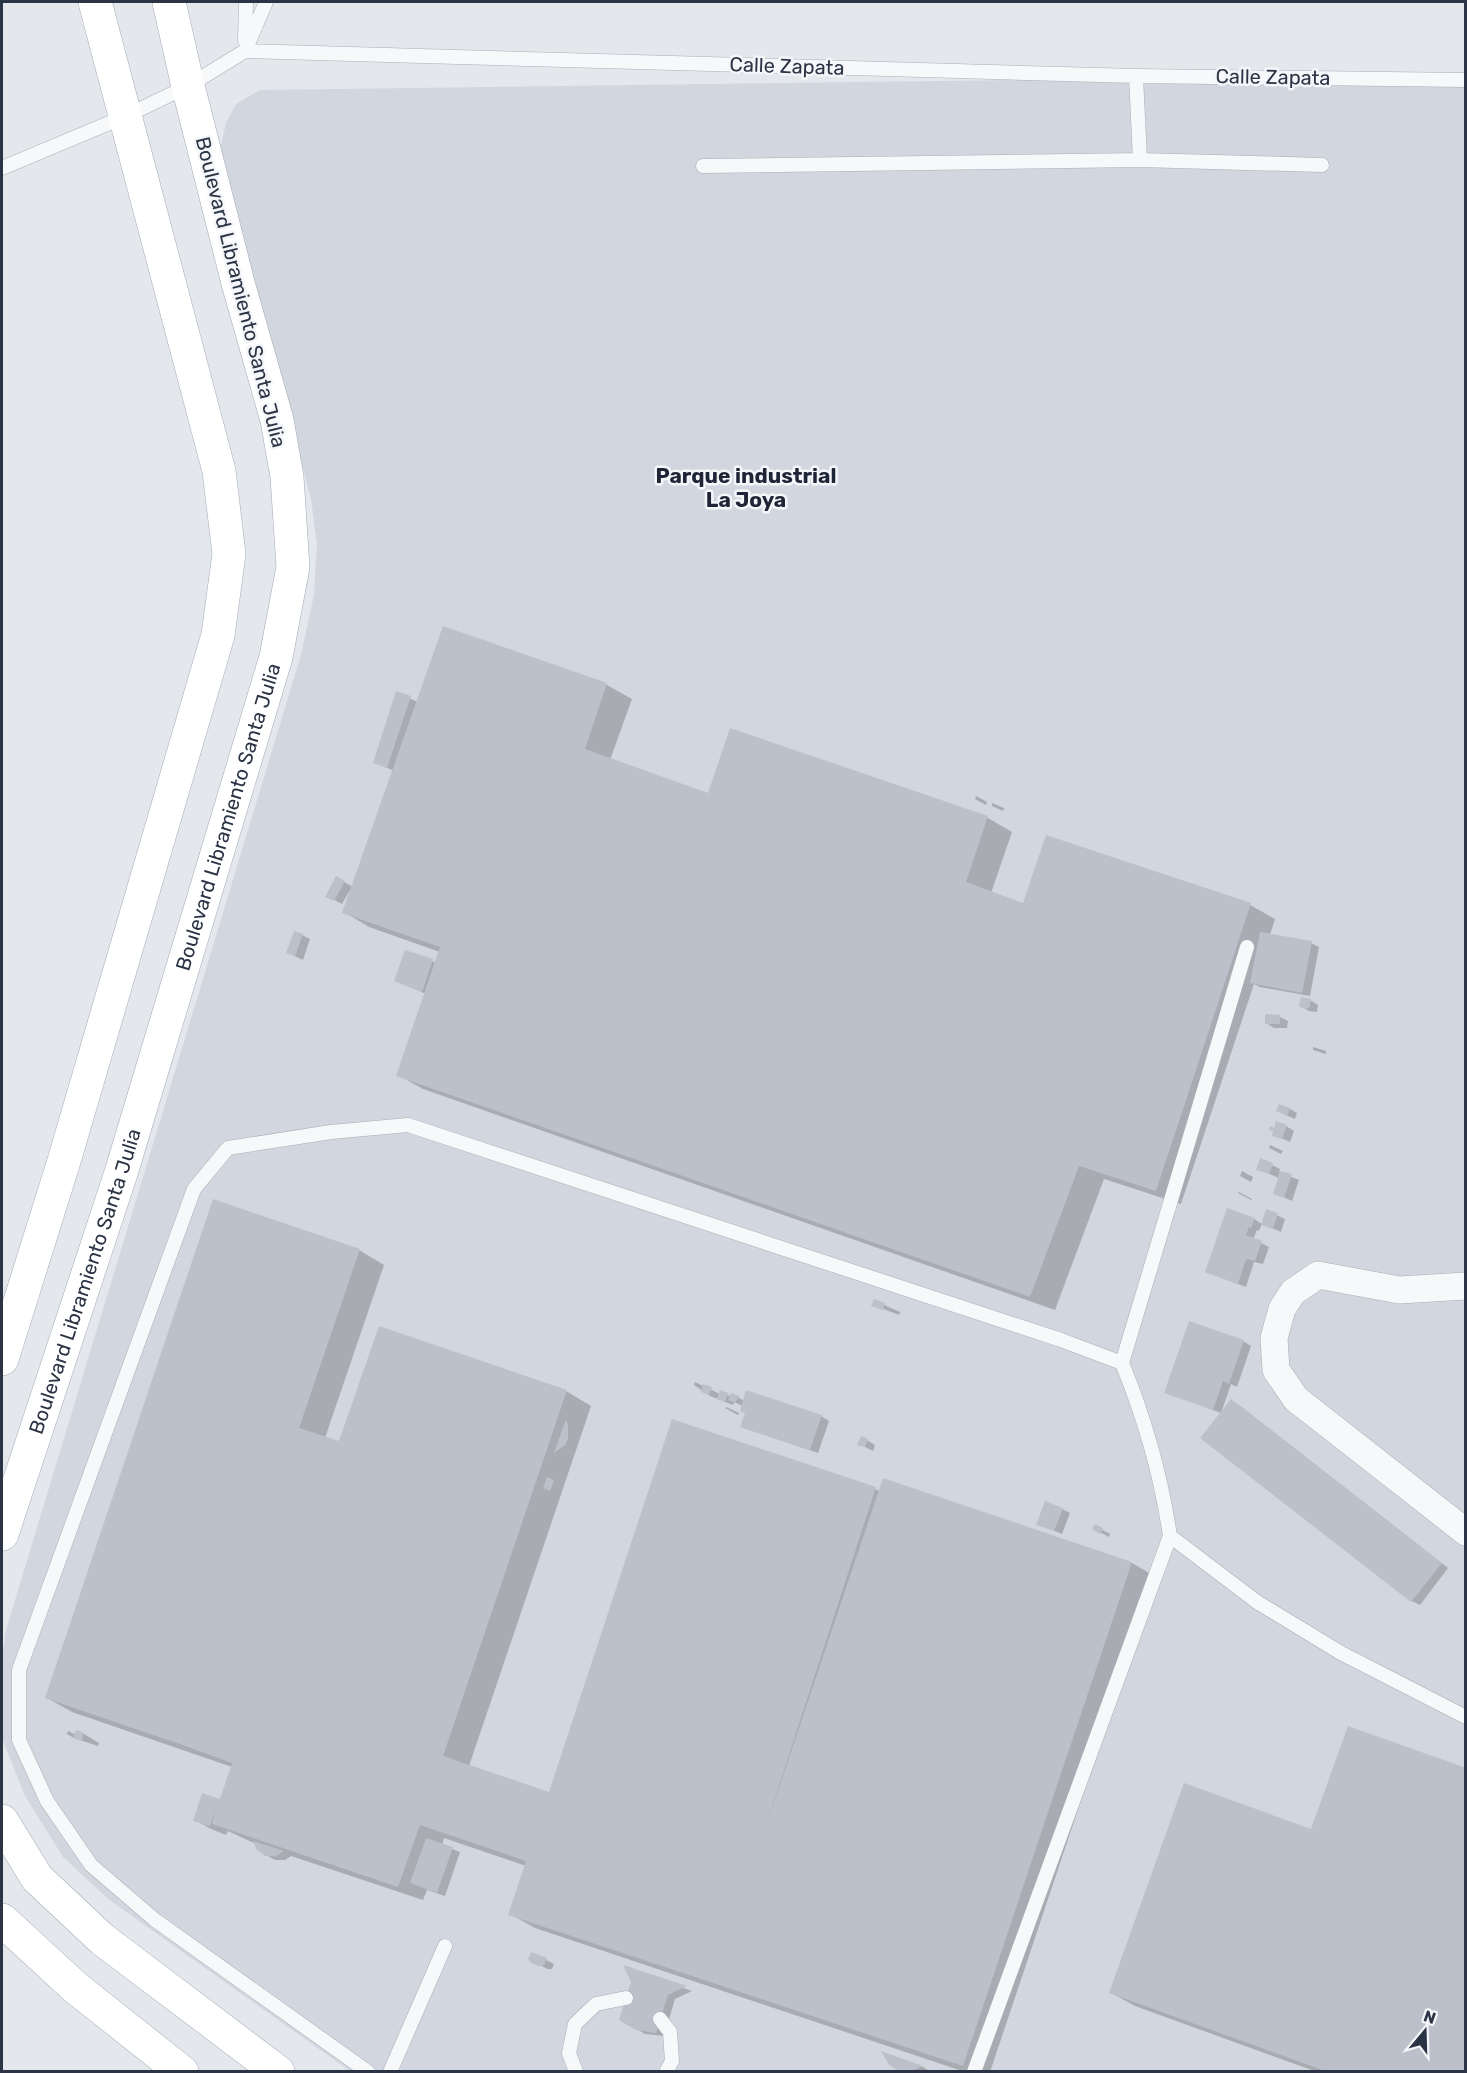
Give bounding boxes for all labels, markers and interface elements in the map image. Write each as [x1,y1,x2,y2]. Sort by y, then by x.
street label: Calle Zapata [729,52,845,80]
street label: Calle Zapata [1215,64,1331,90]
street label: Boulevard Libramiento Santa Julia [191,134,291,450]
district label: Parque industrial La Joya [656,463,836,512]
street label: Boulevard Libramiento Santa Julia [170,660,285,973]
street label: Boulevard Libramiento Santa Julia [24,1126,146,1437]
north arrow [1395,2001,1455,2061]
text: N [1421,2006,1438,2028]

